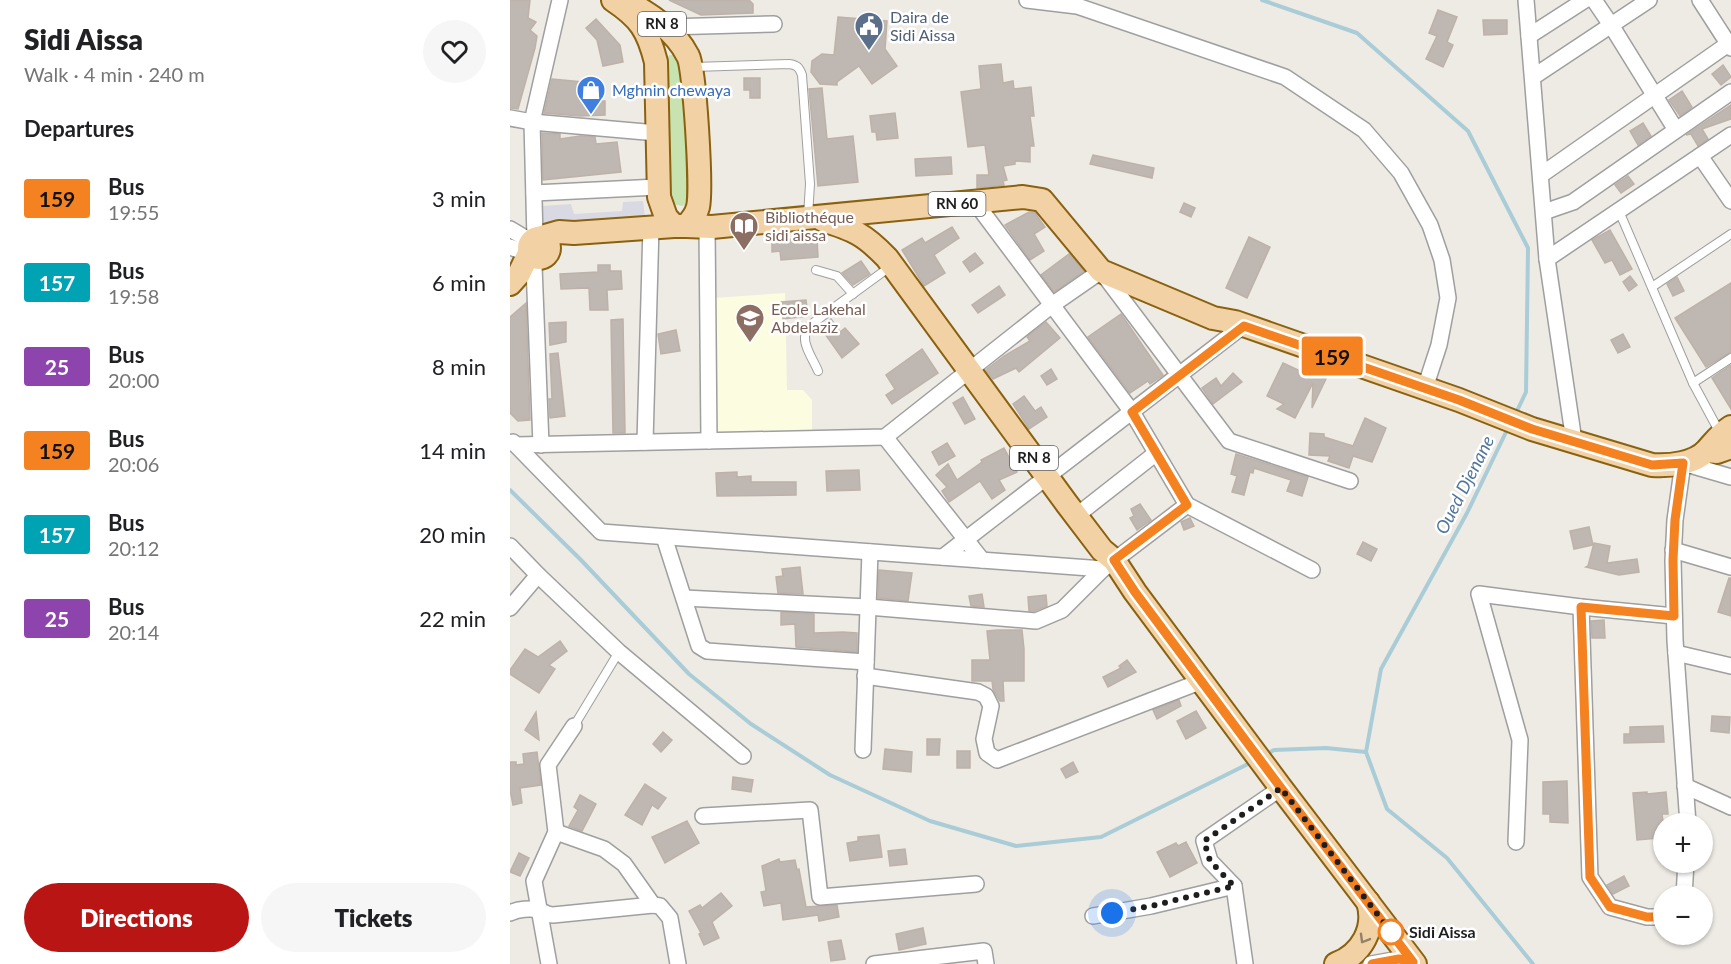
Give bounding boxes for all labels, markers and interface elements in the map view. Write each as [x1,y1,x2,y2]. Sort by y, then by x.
place label: Daira de Sidi Aissa [890,7,955,44]
public building icon: Daira de Sidi Aissa [853,10,885,52]
road number: RN 8 [638,12,686,36]
button: heart [423,20,486,83]
text: Sidi Aissa [24,22,143,56]
text: Walk · 4 min · 240 m [24,62,205,86]
shop icon: Mghnin chewaya [575,74,607,116]
place label: Mghnin chewaya [612,80,731,99]
text: Departures [24,115,134,142]
text: Bus [108,173,144,200]
text: 3 min [432,185,486,212]
text: 159 [39,186,75,211]
road number: RN 60 [928,192,986,216]
text: 19:55 [108,200,159,224]
place label: Bibliothéque sidi aissa [765,207,854,244]
library icon: Bibliothéque sidi aissa [728,210,760,252]
text: Bus [108,257,144,284]
text: 6 min [432,269,486,296]
text: 157 [39,270,75,295]
text: 19:58 [108,284,159,308]
place label: Ecole Lakehal Abdelaziz [771,299,866,336]
school or university icon: Ecole Lakehal Abdelaziz [734,302,766,344]
line badge: 159 [1298,336,1366,376]
text: Bus [108,341,144,368]
text: 159 [1314,344,1350,369]
text: 8 min [432,353,486,380]
text: 25 [45,354,69,379]
text: 20:00 [108,368,159,392]
text: Bus [108,425,144,452]
water label: Oued Djenane [1430,432,1498,537]
text: 14 min [419,437,486,464]
text: 159 [39,438,75,463]
road number: RN 8 [1010,446,1058,470]
text: 20:06 [108,452,159,476]
text: Bus [108,509,144,536]
text: 20 min [419,521,486,548]
text: 157 [39,522,75,547]
text: 20:12 [108,536,159,560]
text: Bus [108,593,144,620]
text: 22 min [419,605,486,632]
text: 25 [45,606,69,631]
text: 20:14 [108,620,159,644]
map controls [1653,813,1713,945]
button: + [1653,813,1713,873]
button: Directions [24,883,249,952]
button: Tickets [261,883,486,952]
button: − [1653,885,1713,945]
your location [1097,898,1127,928]
marker: Sidi Aissa [1378,919,1404,945]
place label: Sidi Aissa [1409,922,1476,941]
one-way arrow [1360,933,1371,943]

